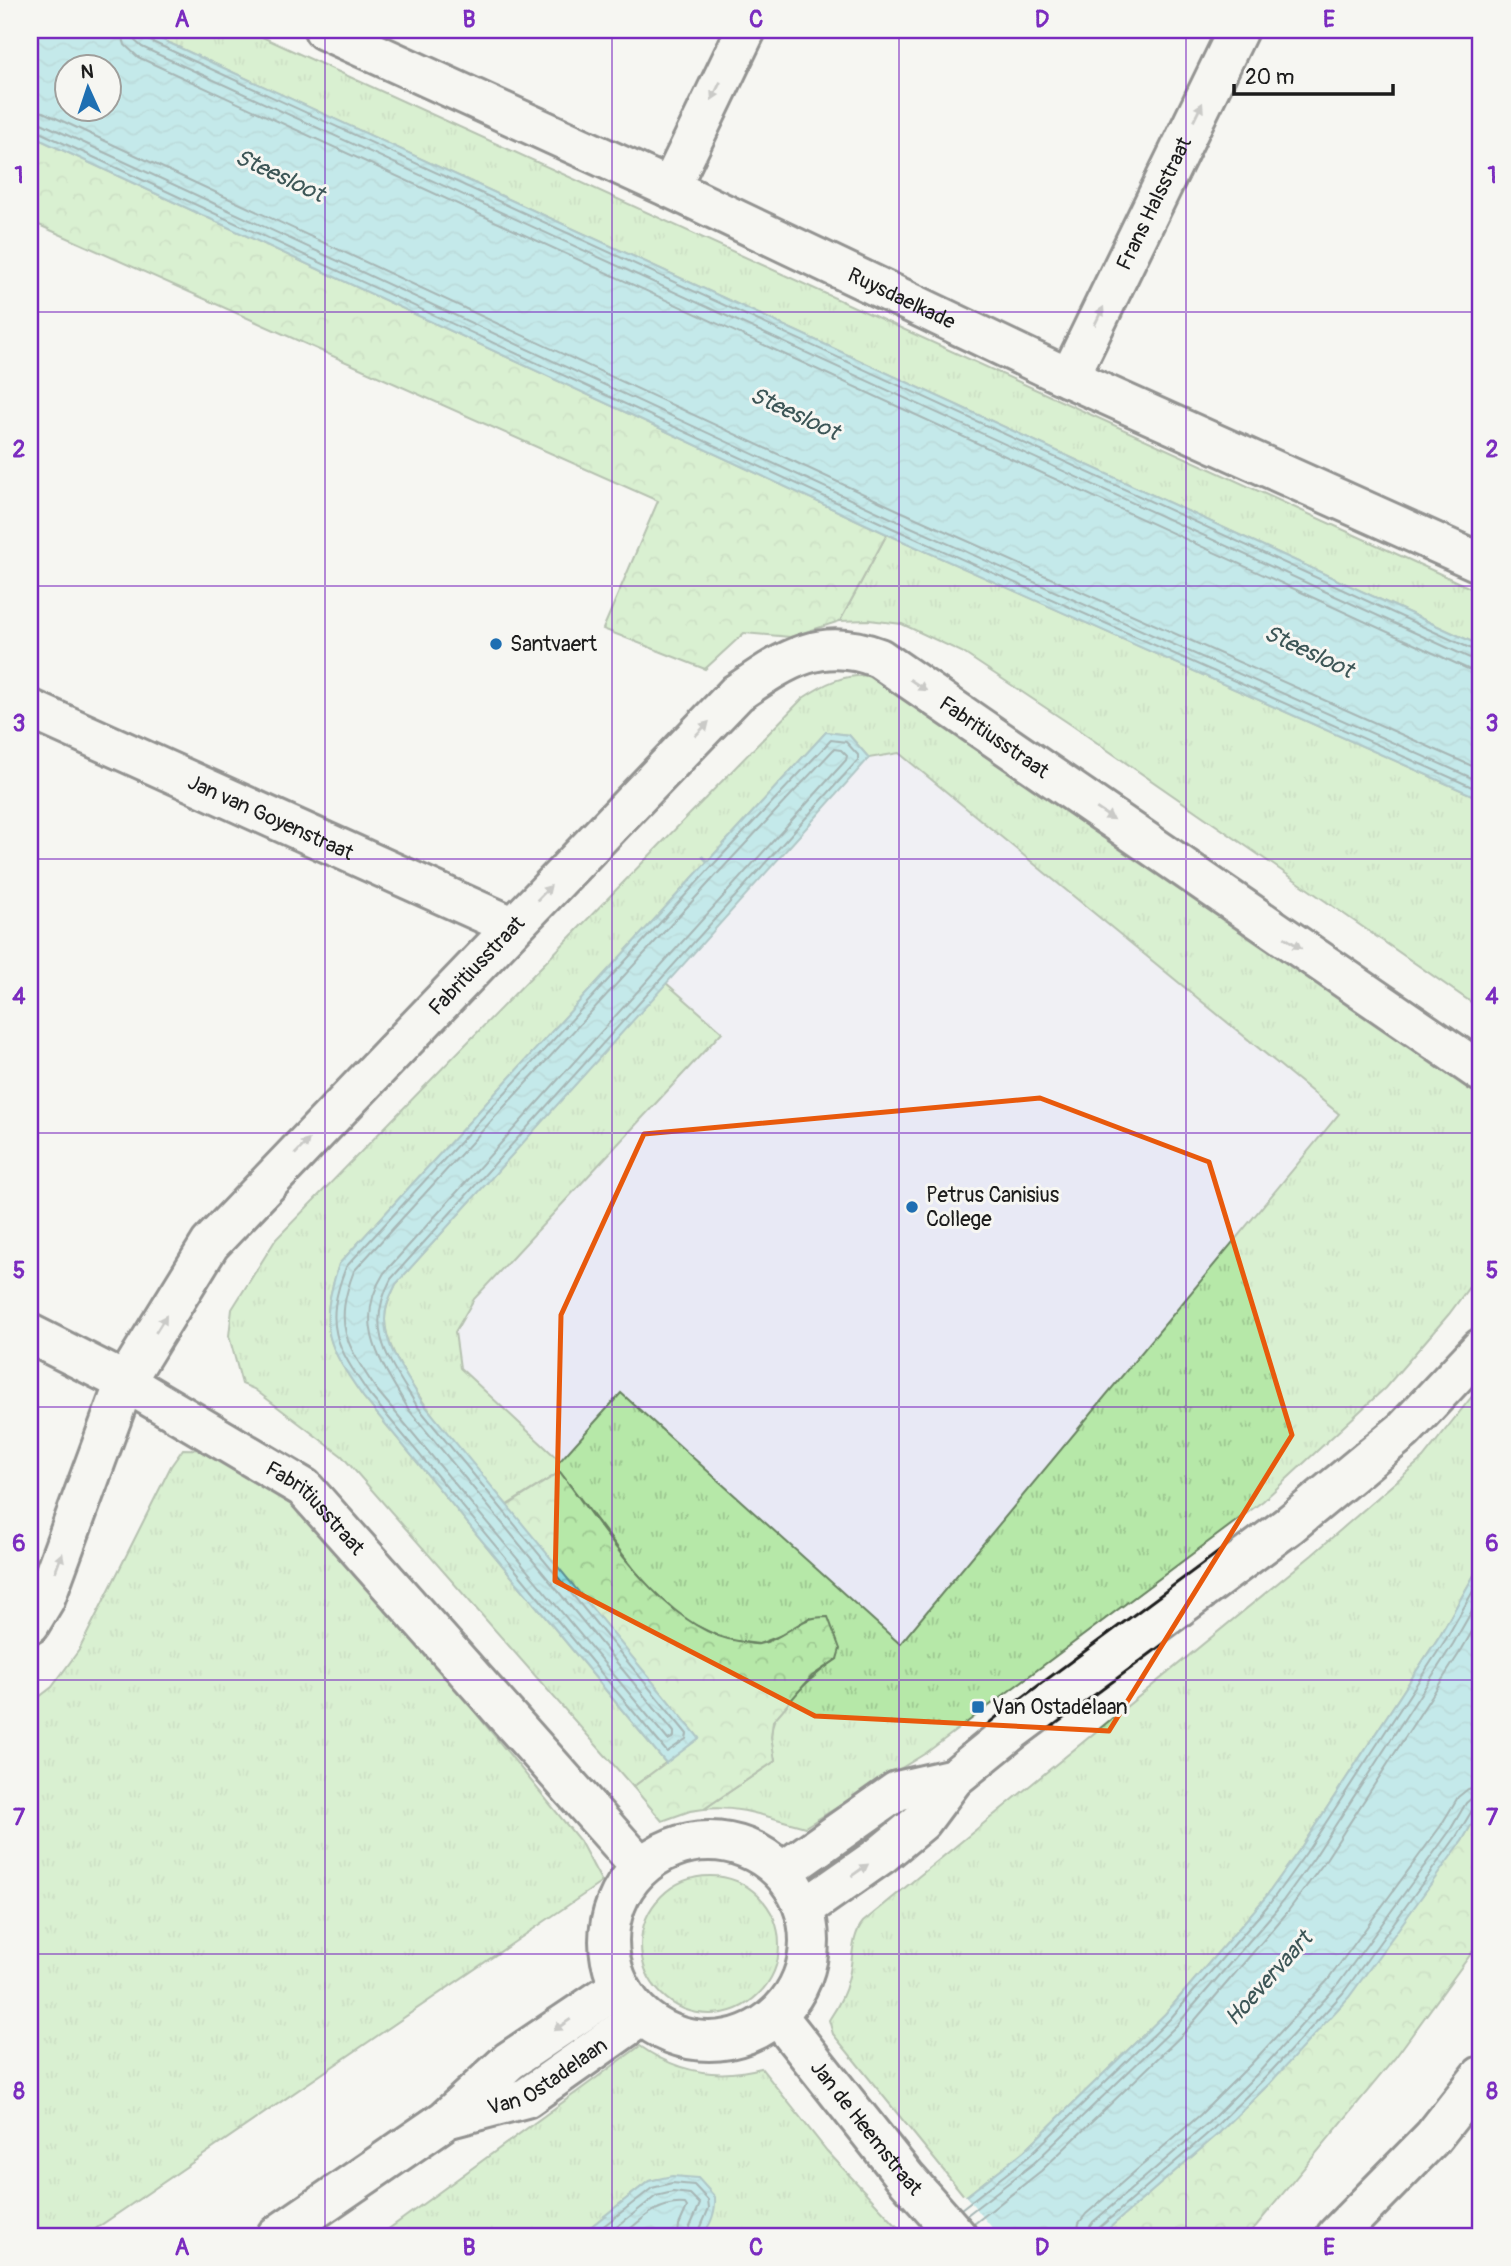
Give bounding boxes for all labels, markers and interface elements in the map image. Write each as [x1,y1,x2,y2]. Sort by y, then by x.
text: A [175,5,190,34]
text: B [462,5,476,34]
text: C [749,5,763,34]
text: D [1035,5,1049,34]
text: E [1323,5,1335,34]
north arrow [52,52,122,122]
scale bar [1234,52,1394,96]
text: N [80,60,94,84]
text: 20 m [1245,64,1294,91]
one-way arrow [711,81,722,101]
one-way arrow [1193,102,1204,122]
street label: Frans Halsstraat [1110,132,1198,275]
water label: Steesloot [231,142,331,210]
text: 1 [15,161,24,190]
text: 1 [1488,161,1497,190]
street label: Ruysdaelkade [843,262,960,336]
one-way arrow [1093,306,1104,326]
water label: Steesloot [746,380,846,448]
text: 2 [13,435,26,464]
text: 2 [1486,435,1499,464]
water label: Steesloot [1260,618,1360,686]
place label: Santvaert [510,631,598,658]
marker: Santvaert [488,636,504,652]
one-way arrow [909,678,927,692]
street label: Fabritiusstraat [934,690,1055,785]
text: 3 [13,709,25,738]
text: 3 [1486,709,1498,738]
one-way arrow [693,721,710,738]
street label: Jan van Goyenstraat [183,769,358,867]
one-way arrow [1096,807,1115,820]
one-way arrow [535,885,551,902]
street label: Fabritiusstraat [423,910,531,1021]
one-way arrow [1284,936,1302,950]
text: 4 [12,982,26,1011]
text: 4 [1485,982,1499,1011]
one-way arrow [294,1139,310,1156]
place label: Petrus Canisius College [926,1182,1060,1233]
marker: Petrus Canisius College [904,1199,920,1215]
text: 5 [13,1256,25,1285]
text: 5 [1486,1256,1498,1285]
one-way arrow [155,1314,168,1333]
street label: Fabritiusstraat [260,1455,371,1561]
text: 6 [12,1529,26,1558]
text: 6 [1485,1529,1499,1558]
one-way arrow [53,1552,64,1573]
place label: Van Ostadelaan [992,1694,1128,1721]
marker: Van Ostadelaan [970,1699,986,1715]
text: 7 [13,1803,26,1832]
text: 7 [1486,1803,1499,1832]
one-way arrow [851,1863,869,1877]
water label: Hoevervaart [1218,1923,1320,2032]
one-way arrow [552,2018,572,2031]
street label: Van Ostadelaan [484,2032,613,2122]
street label: Jan de Heemstraat [804,2055,928,2202]
text: 8 [13,2077,25,2106]
text: 8 [1486,2077,1498,2106]
text: A [175,2233,190,2262]
text: B [462,2233,476,2262]
text: C [749,2233,763,2262]
text: D [1035,2233,1049,2262]
text: E [1323,2233,1335,2262]

